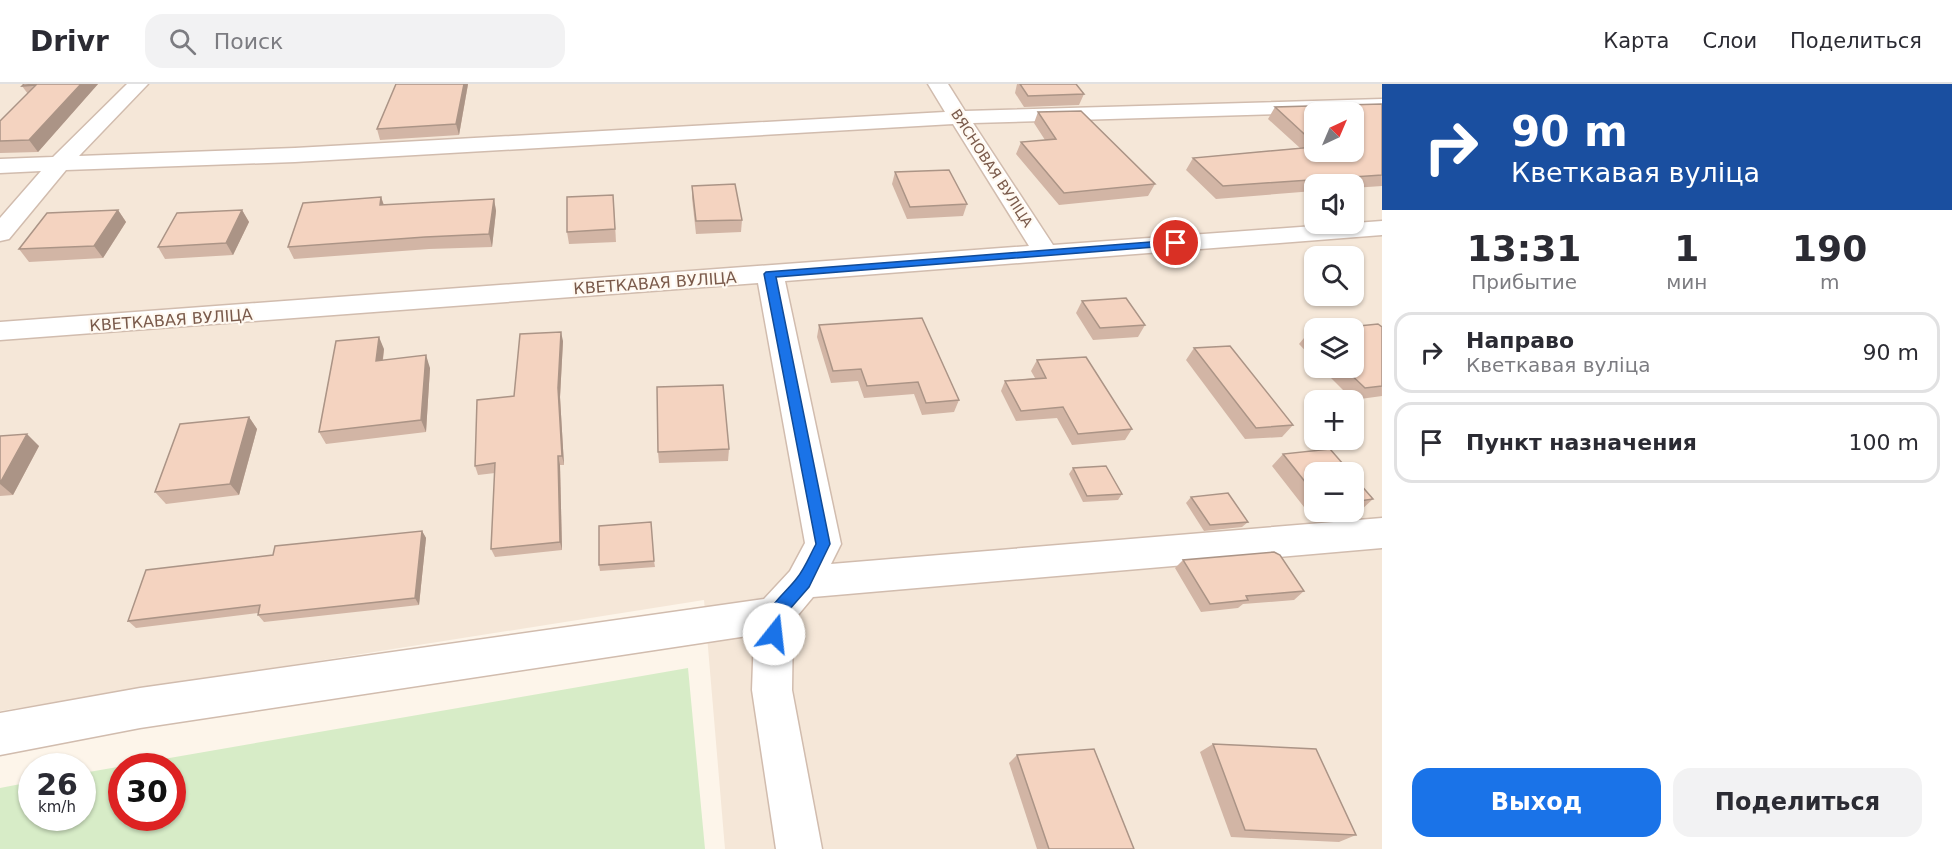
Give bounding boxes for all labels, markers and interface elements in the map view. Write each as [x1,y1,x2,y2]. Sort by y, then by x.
search box [145,14,565,68]
text: Drivr [30,25,109,58]
icon: search [166,25,199,58]
text: Поиск [214,29,283,54]
text: Карта [1603,29,1669,53]
text: Слои [1702,29,1757,53]
text: Поделиться [1790,29,1922,53]
north arrow [1304,102,1364,162]
map controls [1304,102,1364,522]
street label: ВЯСНОВАЯ ВУЛІЦА [948,106,1036,230]
text: 90 m [1511,107,1628,156]
icon: right [1412,108,1490,186]
text: Кветкавая вуліца [1511,157,1760,188]
button: sound [1304,174,1364,234]
pin [1150,217,1201,268]
icon: arrive [1159,226,1192,259]
text: 13:31 [1467,228,1581,269]
text: 1 [1674,228,1699,269]
text: 190 [1792,228,1867,269]
button: search [1304,246,1364,306]
street label: КВЕТКАВАЯ ВУЛІЦА [573,268,737,298]
text: Прибытие [1471,270,1577,294]
text: мин [1666,270,1707,294]
text: m [1820,270,1839,294]
street label: КВЕТКАВАЯ ВУЛІЦА [89,305,253,335]
button: layers [1304,318,1364,378]
text: Направо [1466,328,1574,353]
icon: right [1415,336,1448,369]
text: 90 m [1863,340,1919,365]
text: Кветкавая вуліца [1466,353,1651,377]
button: + [1304,390,1364,450]
icon: arrive [1415,426,1448,459]
text: Пункт назначения [1466,430,1697,455]
text: 100 m [1849,430,1919,455]
button: − [1304,462,1364,522]
position arrow [742,602,806,666]
speed limit sign: 30 [108,753,186,831]
text: 26 [36,767,78,802]
button: Выход [1412,768,1661,837]
button: Поделиться [1673,768,1922,837]
text: km/h [38,798,76,816]

